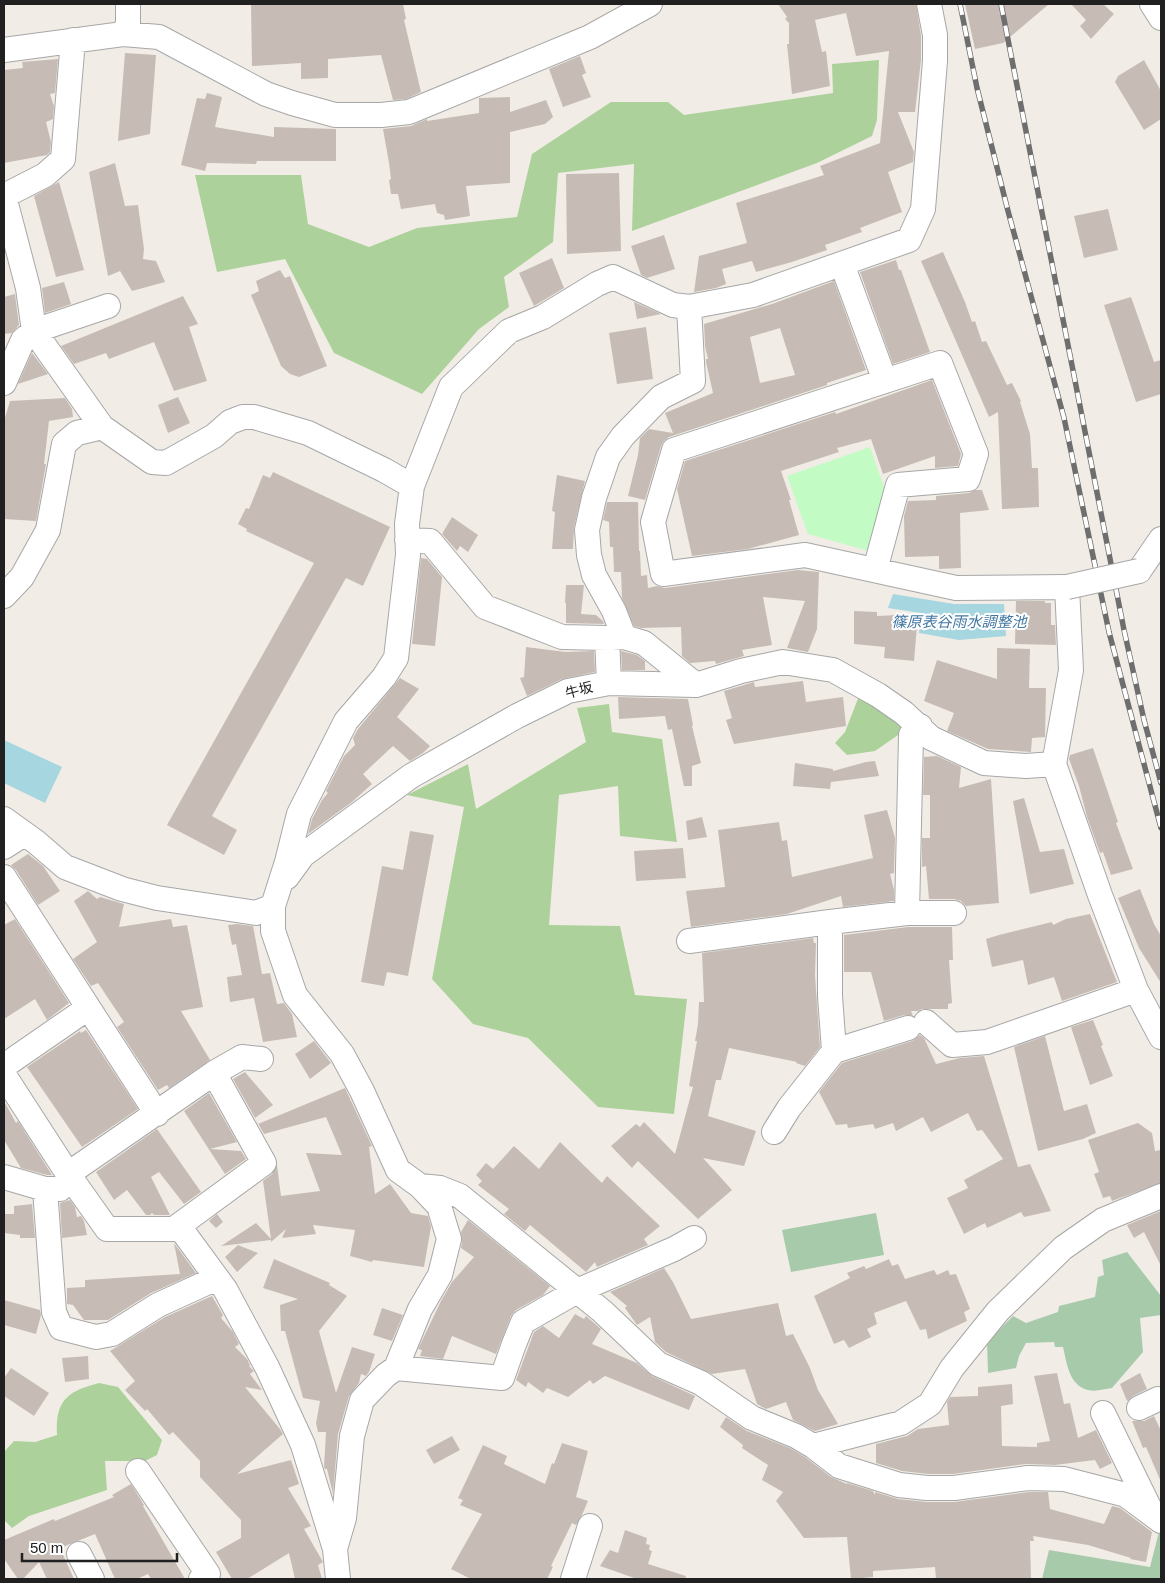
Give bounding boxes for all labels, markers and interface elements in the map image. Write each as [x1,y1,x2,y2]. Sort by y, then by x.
water label: 篠原表谷雨水調整池 [891,613,1028,630]
street label: 牛坂 [563,679,595,701]
scale bar [22,1530,178,1562]
text: 50 m [30,1539,63,1556]

